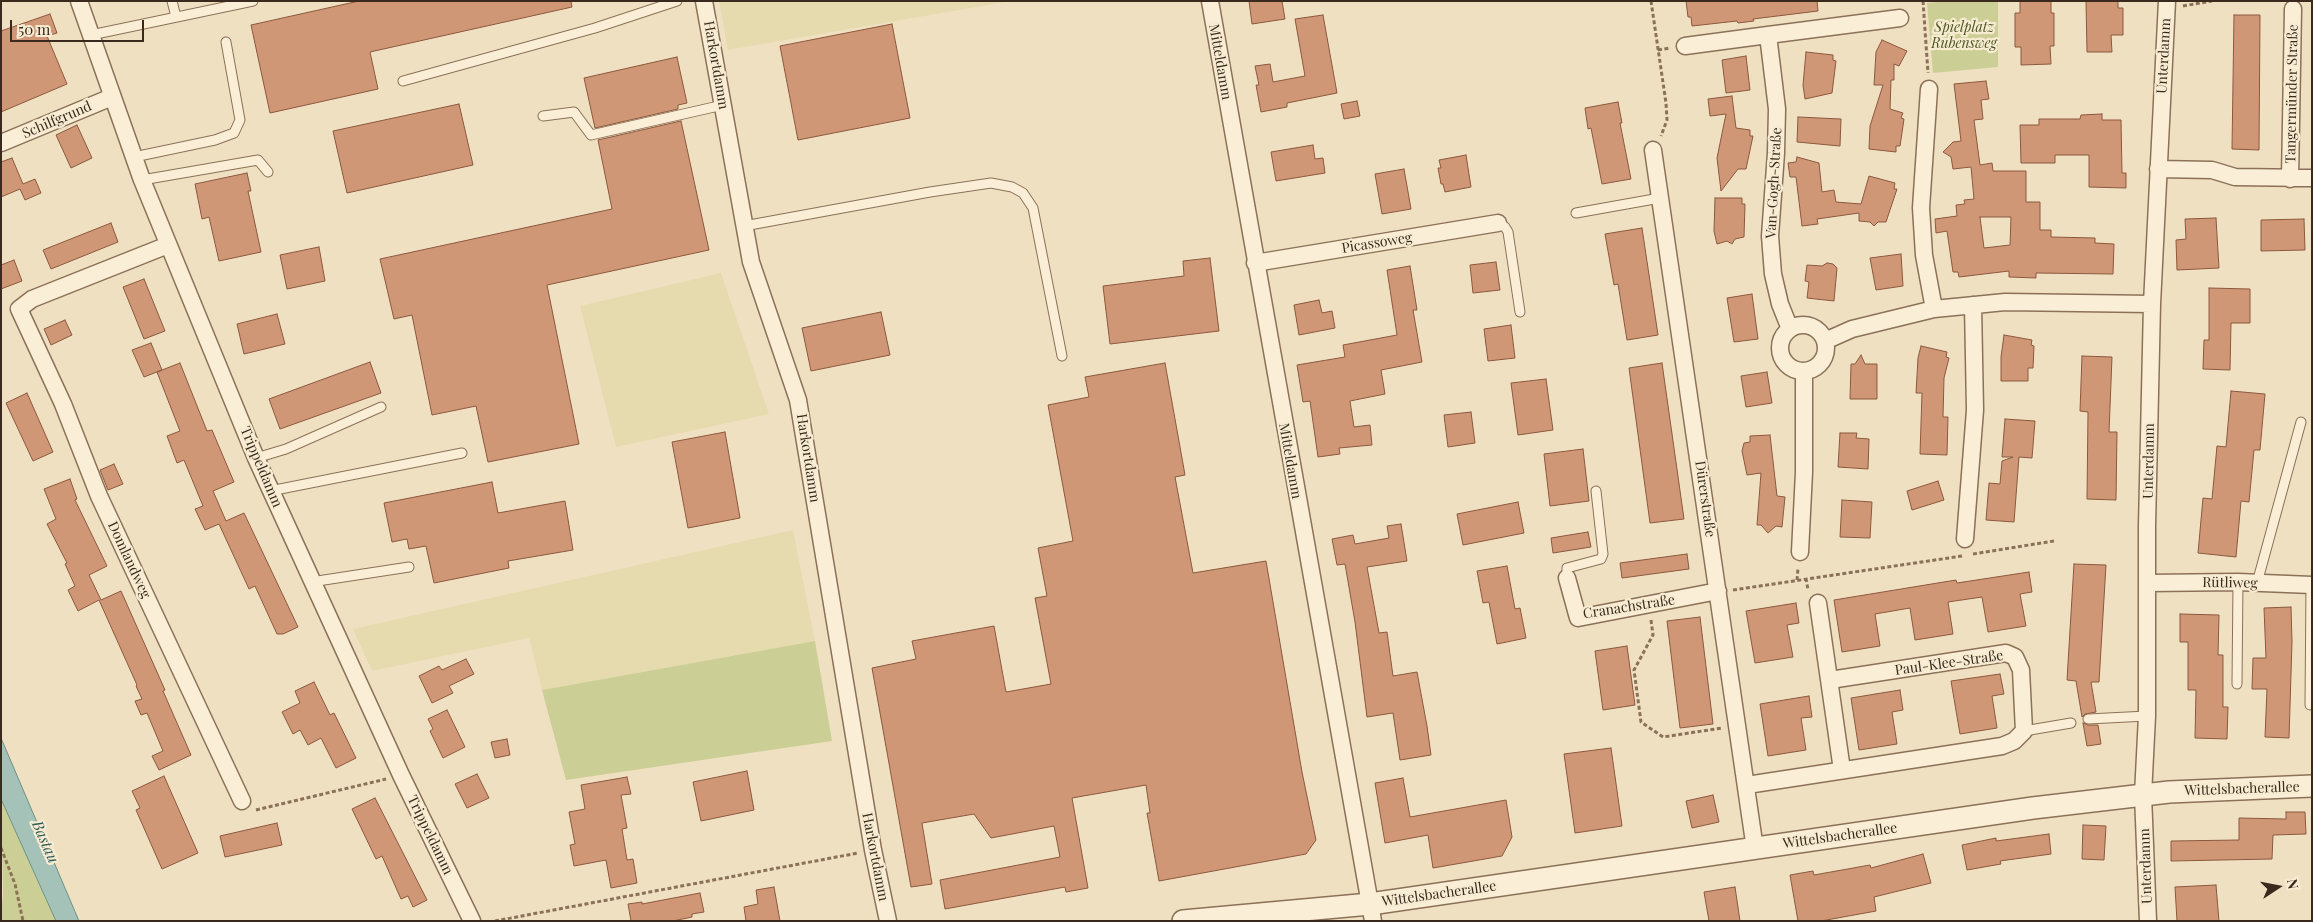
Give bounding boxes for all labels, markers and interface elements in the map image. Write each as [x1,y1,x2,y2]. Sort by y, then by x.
scale bar [12,10,146,42]
street label: Unterdamm [2154,18,2174,94]
text: 50 m [18,19,50,39]
street label: Harkortdamm [700,19,732,111]
park label: Spielplatz Rubensweg [1931,20,1997,52]
street label: Mitteldamm [1205,23,1235,101]
street label: Tangermünder Straße [2282,24,2302,164]
street label: Schilfgrund [20,98,94,142]
street label: Van-Gogh-Straße [1763,127,1785,239]
street label: Picassoweg [1340,229,1414,257]
street label: Harkortdamm [793,412,823,504]
street label: Mitteldamm [1275,422,1305,500]
street label: Unterdamm [2140,423,2158,499]
street label: Trippeldamm [236,424,286,510]
street label: Dürerstraße [1691,460,1719,538]
street label: Domlandweg [104,519,154,601]
street label: Rütliweg [2202,574,2258,592]
street label: Cranachstraße [1582,591,1676,623]
street label: Paul-Klee-Straße [1894,647,2004,679]
street label: Wittelsbacherallee [2184,779,2300,799]
street label: Trippeldamm [404,793,456,877]
street label: Harkortdamm [858,811,892,903]
water label: Bastau [28,818,62,866]
street label: Wittelsbacherallee [1782,820,1898,852]
street label: Unterdamm [2136,828,2156,904]
north arrow [2253,862,2303,912]
text: N [2283,877,2304,891]
street label: Wittelsbacherallee [1381,878,1497,910]

